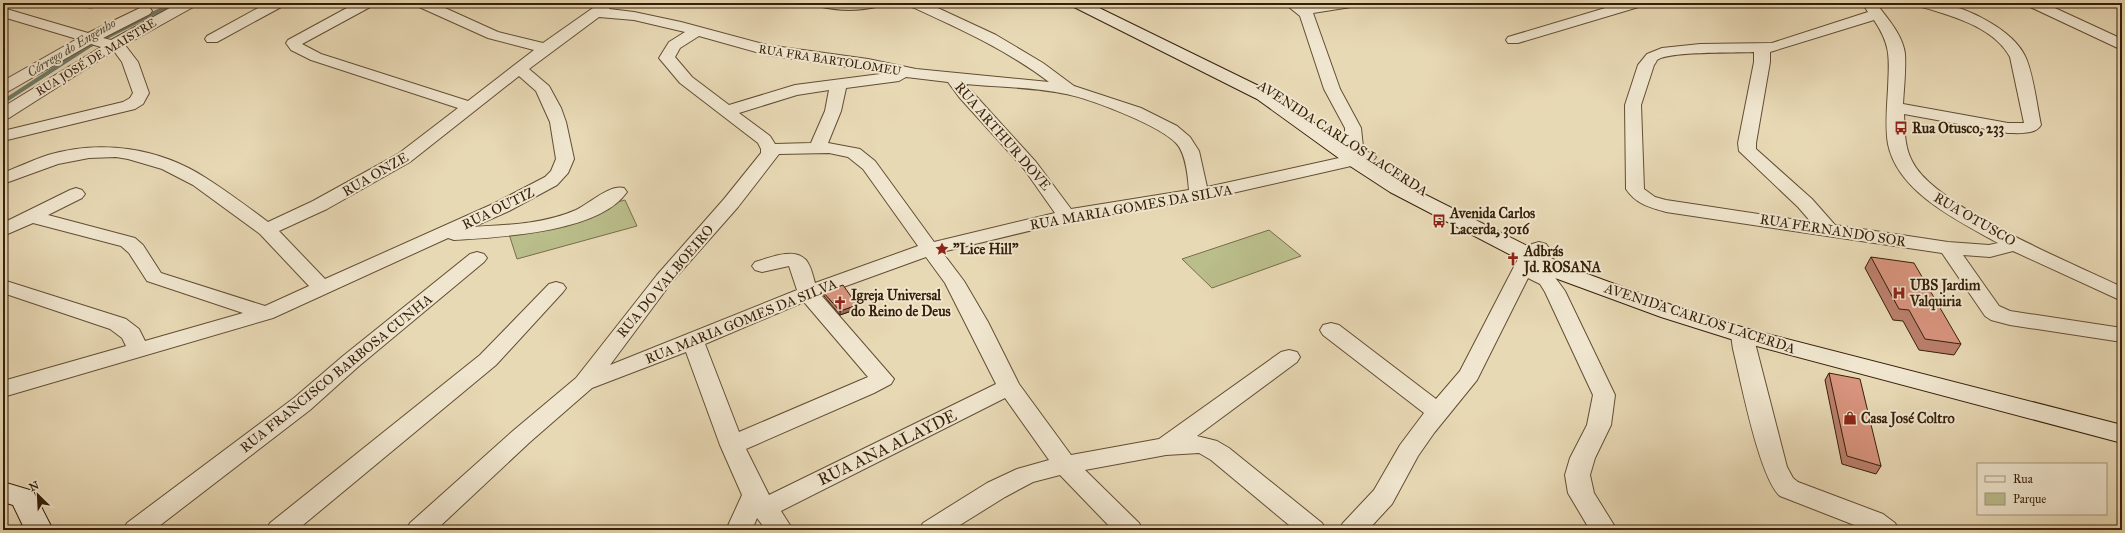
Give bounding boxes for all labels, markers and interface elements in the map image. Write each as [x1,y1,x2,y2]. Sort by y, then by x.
street label: RUA JOSÉ DE MAISTRE [32,14,160,99]
water label: Córrego do Engenho [24,15,119,81]
street label: RUA FRA BARTOLOMEU [758,42,903,78]
street label: AVENIDA CARLOS LACERDA [1254,76,1432,200]
street label: RUA ARTHUR DOVE [951,79,1054,194]
bus stop icon: Rua Otusco, 233 [1893,120,1909,136]
place label: Rua Otusco, 233 [1912,120,2005,138]
street label: RUA ONZE [339,149,411,200]
street label: RUA MARIA GOMES DA SILVA [1028,181,1234,234]
street label: RUA OUTIZ [459,184,537,233]
street label: RUA OTUSCO [1931,189,2019,250]
place label: Avenida Carlos Lacerda, 3016 [1449,205,1535,239]
street label: RUA FERNANDO SOR [1759,211,1908,251]
bus stop icon: Avenida Carlos Lacerda, 3016 [1431,213,1447,229]
street label: RUA DO VALBOEIRO [613,222,717,341]
place icon: "Lice Hill" [934,241,950,257]
place label: "Lice Hill" [953,241,1019,258]
place label: Adbrás Jd. ROSANA [1522,243,1602,277]
church icon: Adbrás Jd. ROSANA [1505,251,1521,267]
street label: RUA MARIA GOMES DA SILVA [643,275,840,368]
place label: UBS Jardim Valquiria [1909,277,1981,311]
street label: AVENIDA CARLOS LACERDA [1601,279,1798,358]
hospital icon: UBS Jardim Valquiria [1891,285,1907,301]
place label: Igreja Universal do Reino de Deus [851,287,951,320]
street label: RUA FRANCISCO BARBOSA CUNHA [237,290,436,456]
church icon: Igreja Universal do Reino de Deus [832,295,848,311]
street label: RUA ANA ALAYDE [814,405,960,490]
shop icon: Casa José Coltro [1842,410,1858,426]
place label: Casa José Coltro [1861,410,1955,428]
legend [1977,463,2107,515]
text: Rua [2013,472,2034,486]
north arrow [18,475,58,515]
text: N [27,478,42,494]
text: Parque [2013,492,2046,507]

